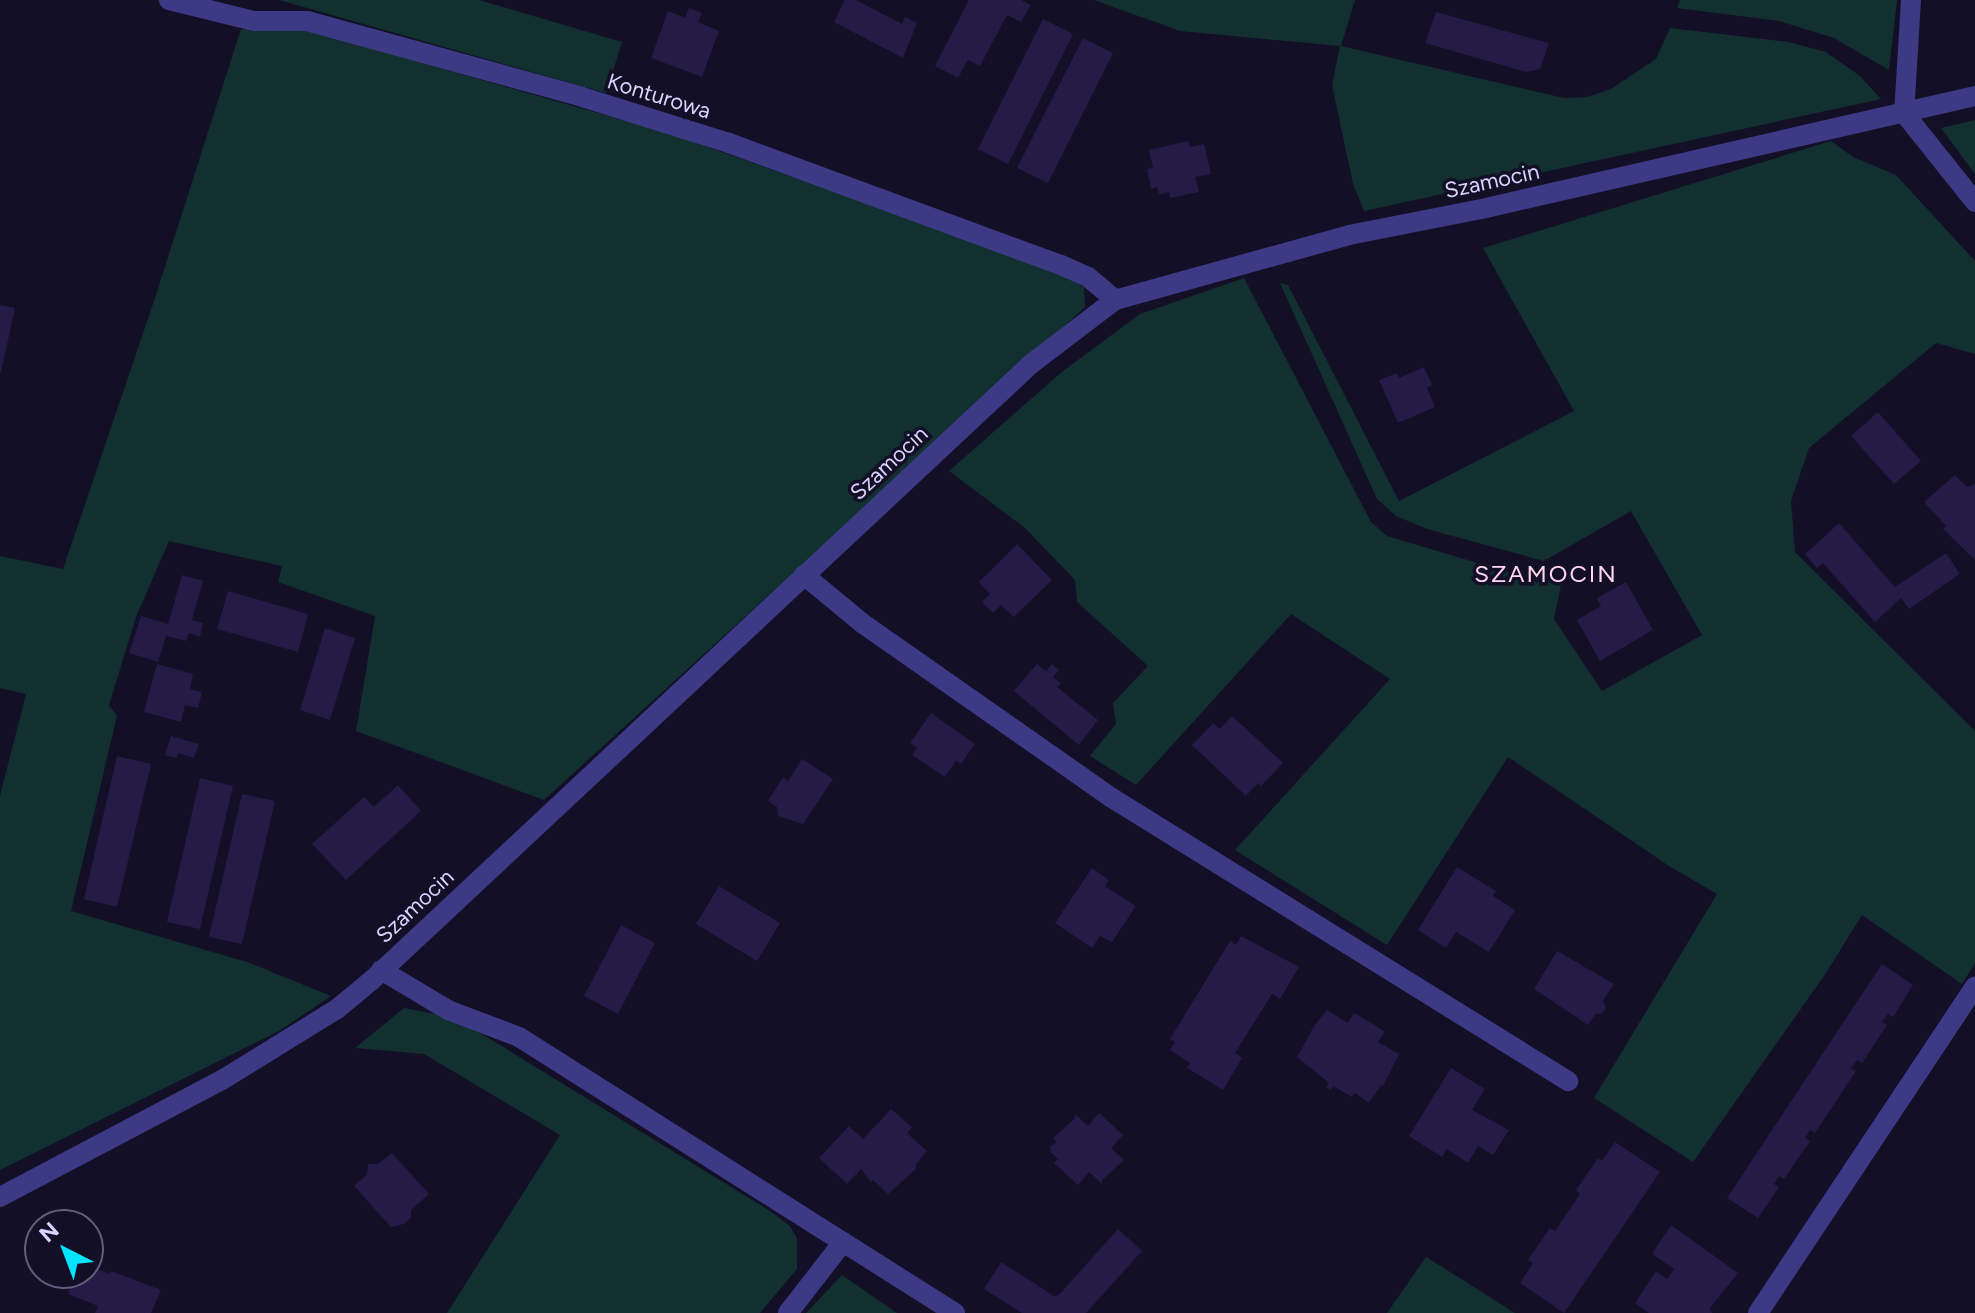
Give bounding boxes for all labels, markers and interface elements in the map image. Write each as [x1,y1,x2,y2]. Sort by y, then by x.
street label: Konturowa [604,68,714,124]
street label: Szamocin [1442,158,1542,204]
street label: Szamocin [845,421,933,505]
district label: SZAMOCIN [1474,560,1618,588]
street label: Szamocin [371,864,459,948]
north arrow [24,1209,104,1289]
text: N [34,1217,64,1248]

